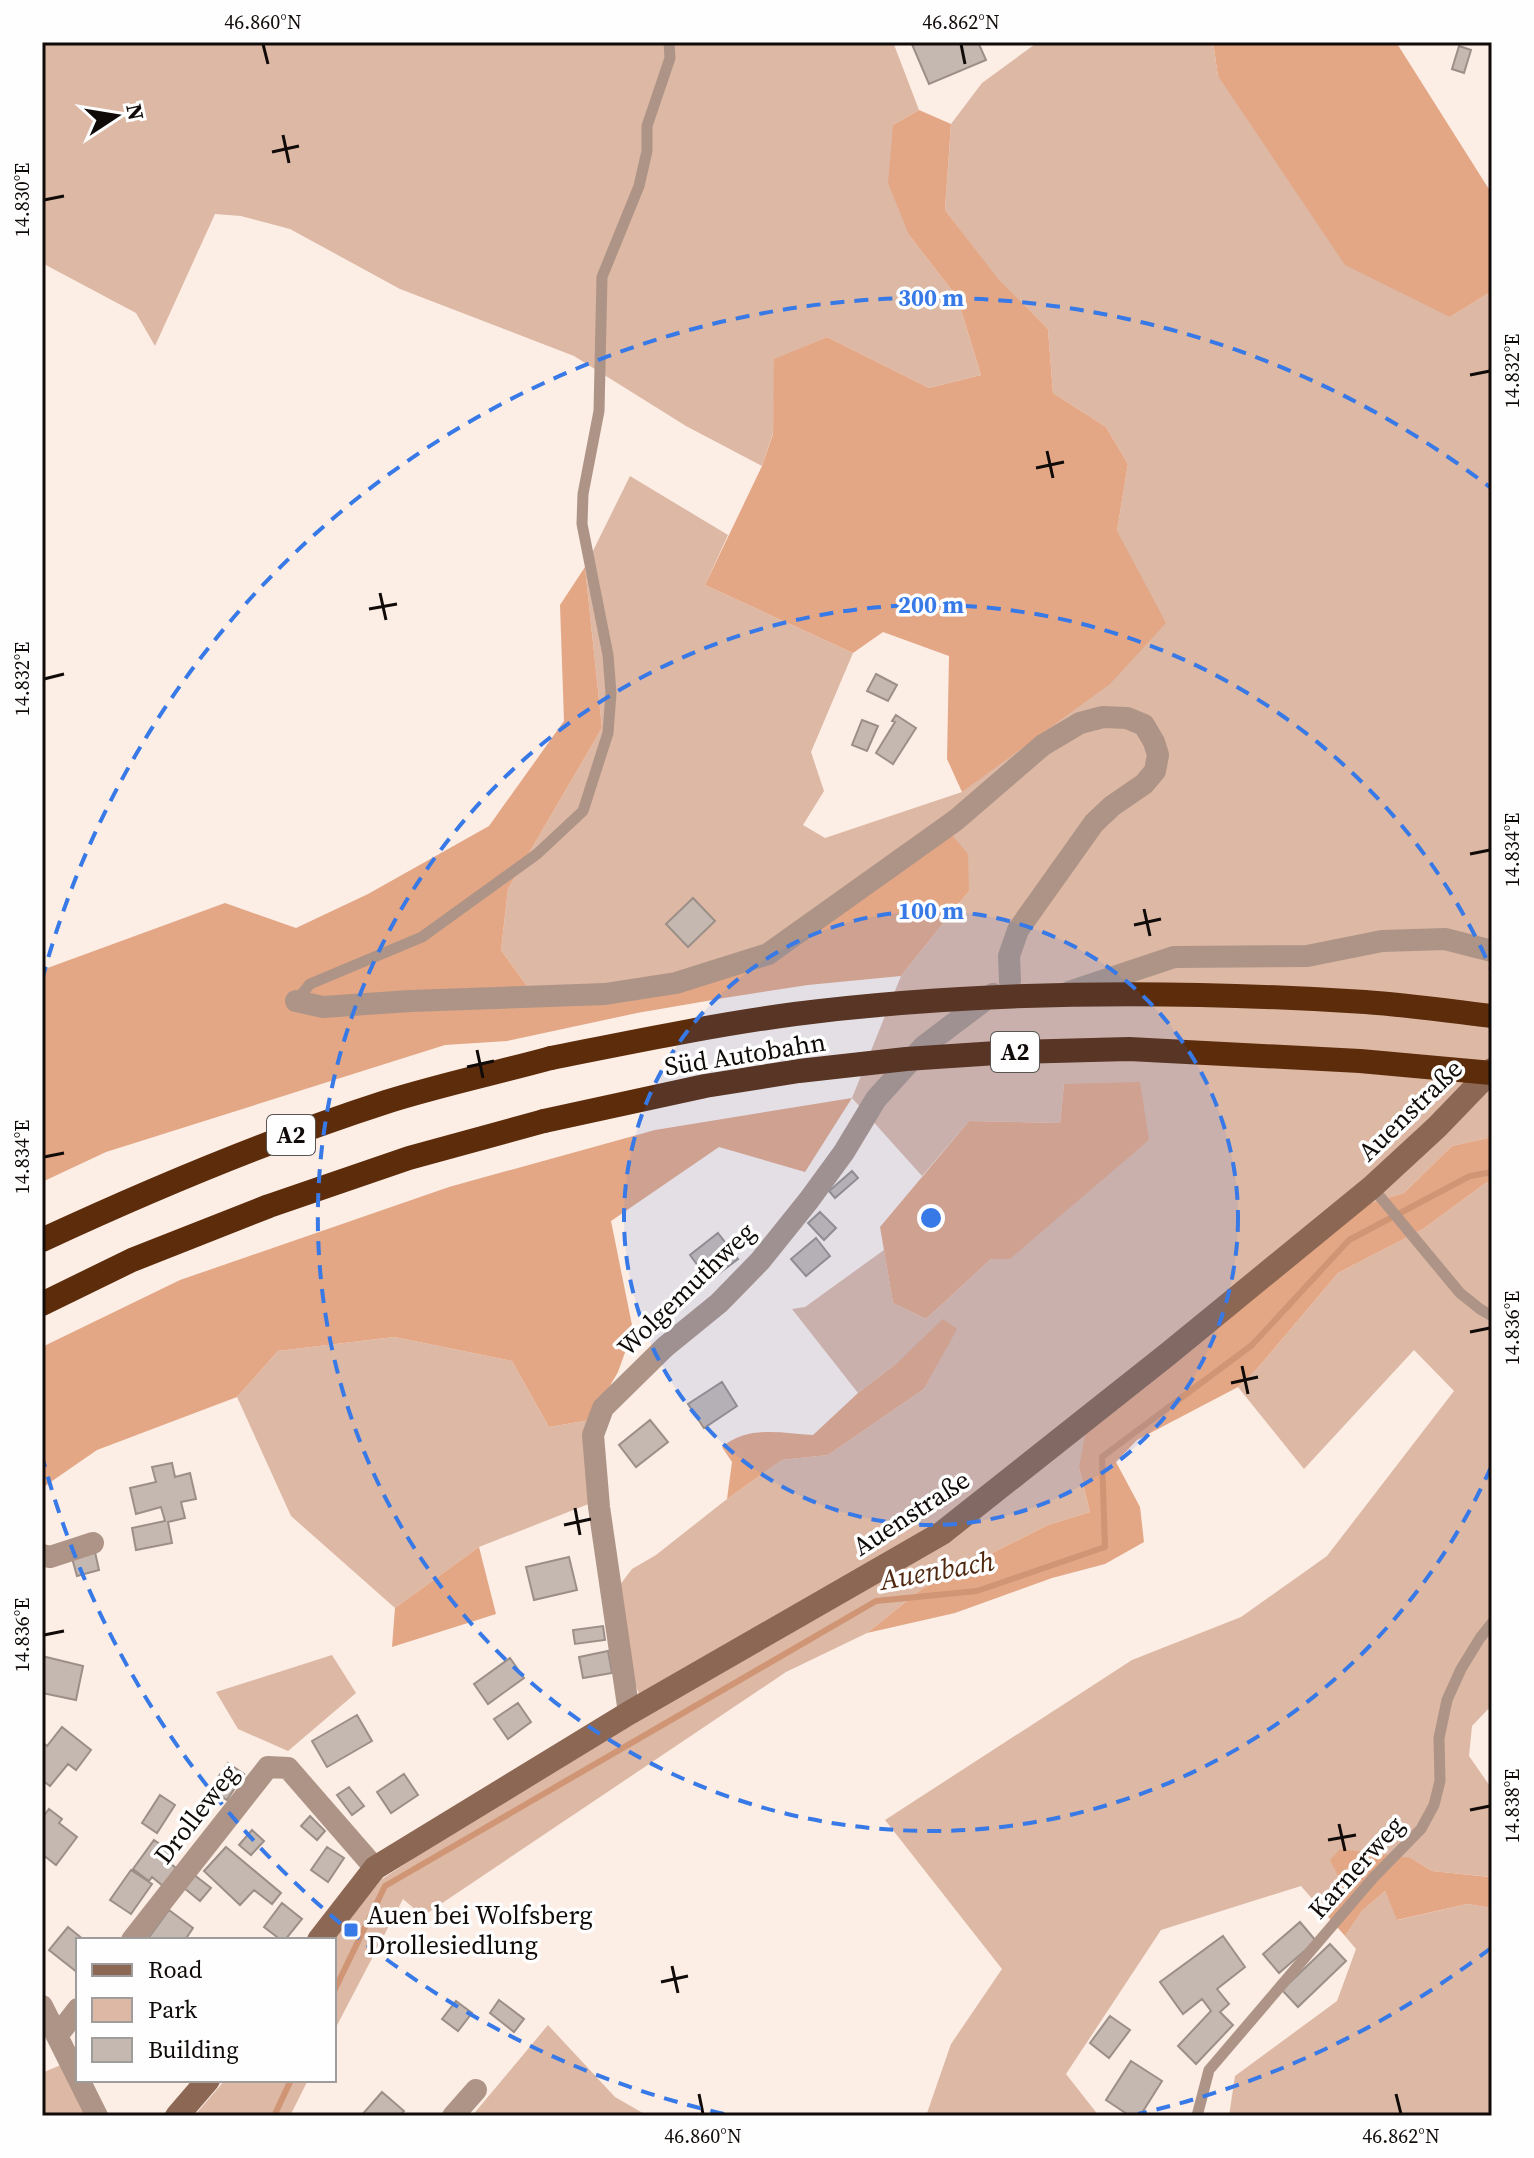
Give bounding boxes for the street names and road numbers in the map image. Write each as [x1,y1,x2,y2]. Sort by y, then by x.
street label: Süd Autobahn [662,1023,828,1085]
road number: A2 [991,1032,1039,1072]
street label: Auenstraße [1350,1051,1470,1169]
road number: A2 [267,1115,315,1155]
street label: Wolgemuthweg [609,1214,763,1364]
street label: Auenstraße [845,1462,977,1564]
street label: Drolleweg [146,1757,246,1871]
street label: Karnerweg [1300,1808,1412,1926]

